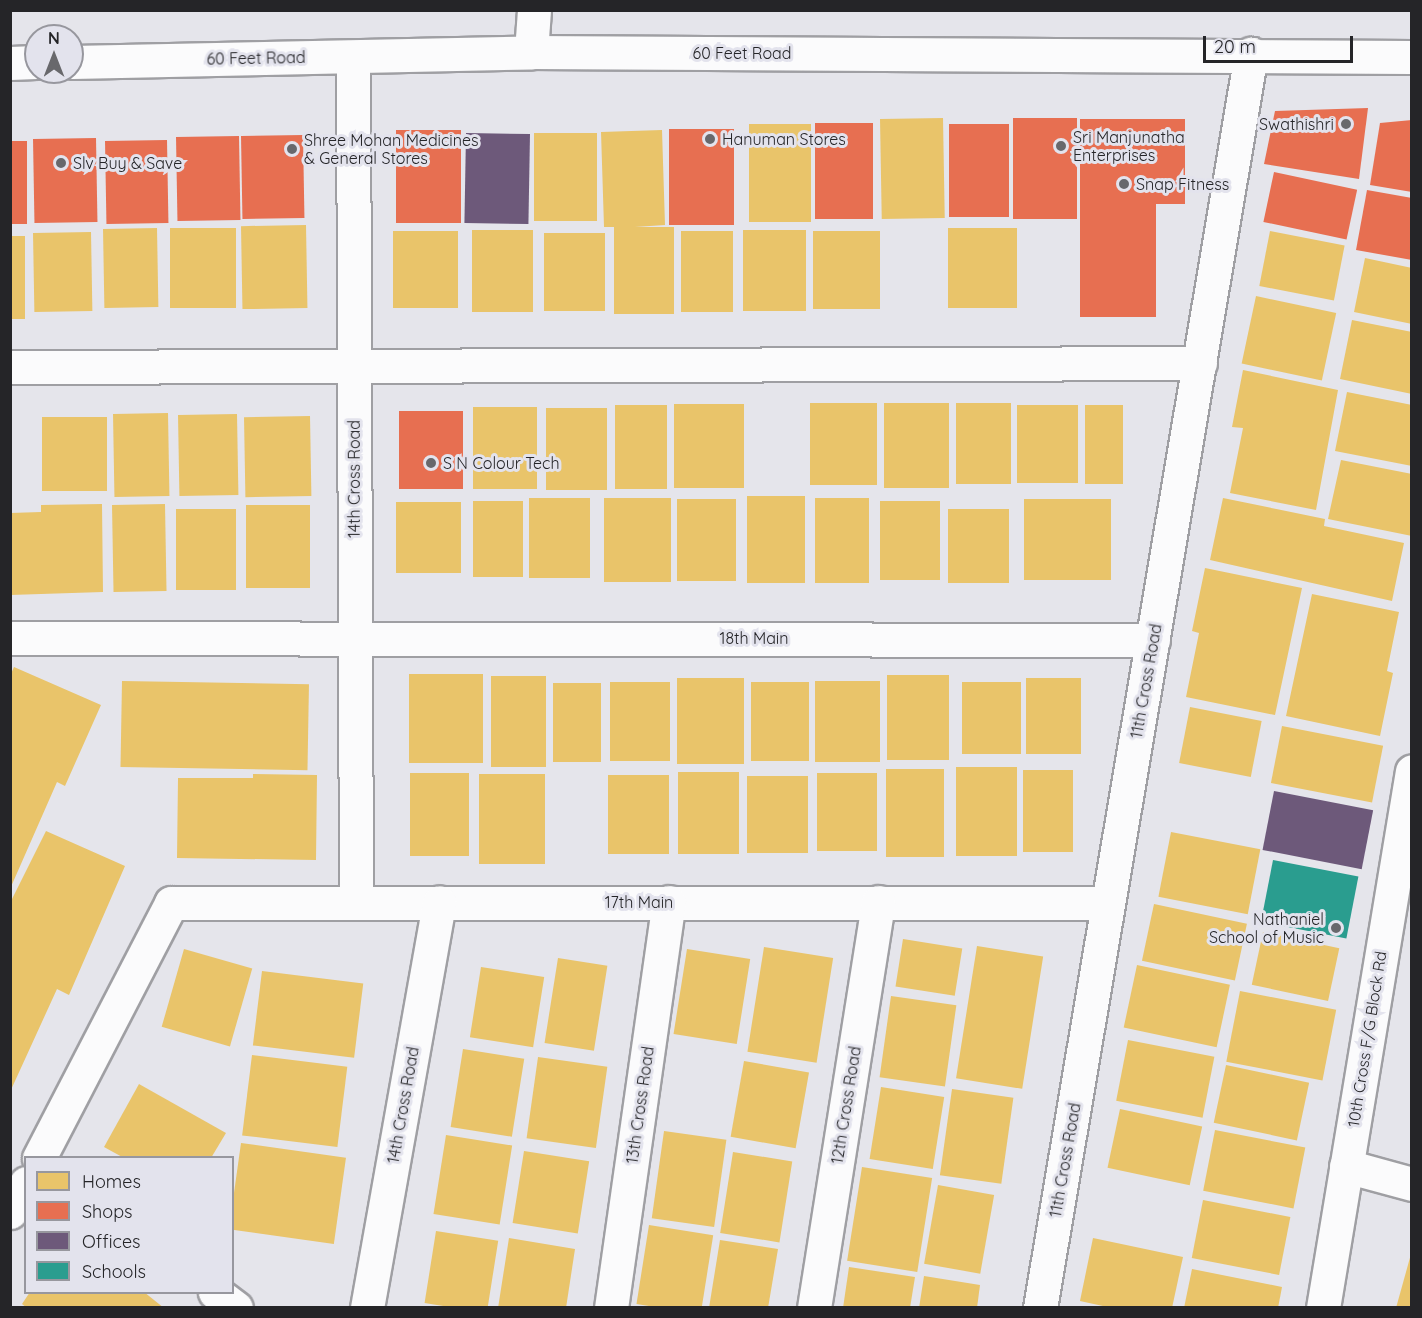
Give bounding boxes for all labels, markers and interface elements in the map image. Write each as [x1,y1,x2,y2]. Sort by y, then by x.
north arrow [24,24,84,84]
scale bar [1206,24,1356,62]
text: N [48,28,60,48]
text: 20 m [1214,35,1256,58]
street label: 60 Feet Road [693,43,791,63]
street label: 60 Feet Road [206,48,306,68]
place label: Swathishri [1259,114,1334,134]
marker: Swathishri [1339,117,1353,131]
place label: Sri Manjunatha Enterprises [1073,127,1185,165]
place label: Hanuman Stores [722,129,846,149]
place label: Shree Mohan Medicines & General Stores [304,130,479,168]
marker: Hanuman Stores [703,132,717,146]
marker: Sri Manjunatha Enterprises [1054,139,1068,153]
marker: Shree Mohan Medicines & General Stores [285,142,299,156]
place label: Slv Buy & Save [73,153,182,173]
marker: Slv Buy & Save [54,156,68,170]
place label: Snap Fitness [1136,174,1229,194]
marker: Snap Fitness [1117,177,1131,191]
street label: 14th Cross Road [344,420,364,538]
place label: S N Colour Tech [443,453,559,473]
marker: S N Colour Tech [424,456,438,470]
street label: 11th Cross Road [1126,622,1166,740]
street label: 18th Main [719,628,789,648]
street label: 17th Main [605,892,673,912]
place label: Nathaniel School of Music [1209,909,1324,947]
marker: Nathaniel School of Music [1329,921,1343,935]
street label: 10th Cross F/G Block Rd [1344,950,1390,1128]
street label: 14th Cross Road [383,1045,423,1165]
street label: 13th Cross Road [622,1045,658,1165]
street label: 12th Cross Road [827,1045,865,1165]
street label: 11th Cross Road [1045,1101,1085,1219]
legend [24,1156,234,1294]
text: Homes [82,1170,141,1193]
text: Shops [82,1200,133,1223]
text: Offices [82,1230,141,1253]
text: Schools [82,1260,146,1283]

